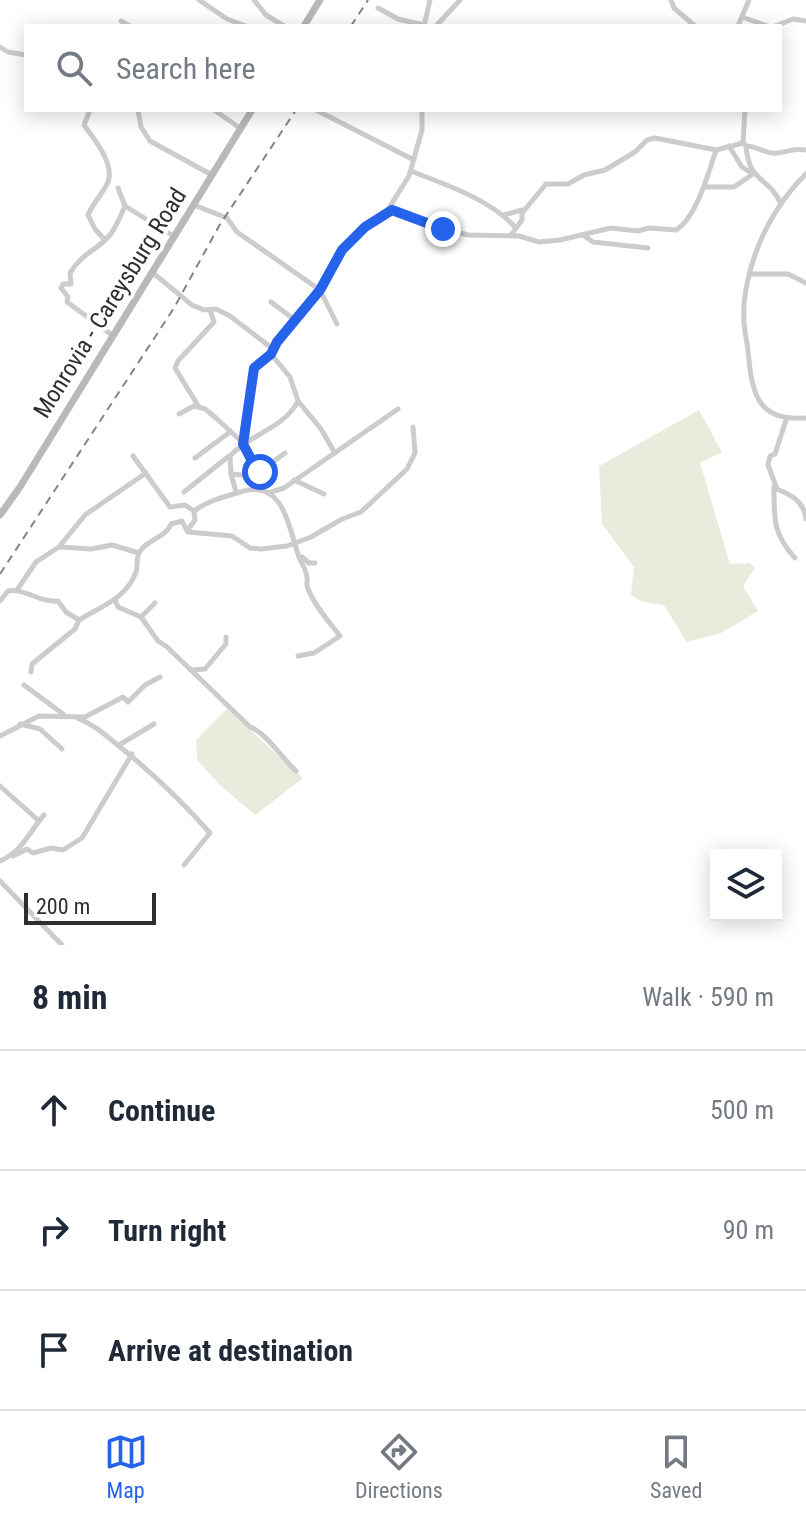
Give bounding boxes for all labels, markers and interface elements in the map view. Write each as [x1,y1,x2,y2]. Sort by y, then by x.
search box [24,24,782,112]
icon: search [52,46,96,90]
text: Search here [116,51,256,86]
street label: Monrovia - Careysburg Road [28,183,192,423]
route end [425,211,461,247]
route start [242,454,278,490]
map controls [710,849,782,921]
button: layers [710,849,782,921]
scale bar [24,889,156,925]
text: 200 m [36,894,90,919]
text: 8 min [32,977,108,1017]
text: Walk · 590 m [642,982,774,1012]
icon: ahead [32,1088,76,1132]
text: Continue [108,1093,215,1128]
text: 500 m [710,1095,774,1125]
icon: right [32,1208,76,1252]
text: Turn right [108,1213,226,1248]
text: 90 m [723,1215,774,1245]
icon: arrive [32,1328,76,1372]
text: Arrive at destination [108,1333,353,1368]
tab: Map [104,1430,148,1503]
tab: Directions [355,1430,443,1503]
tab: Saved [650,1430,702,1503]

